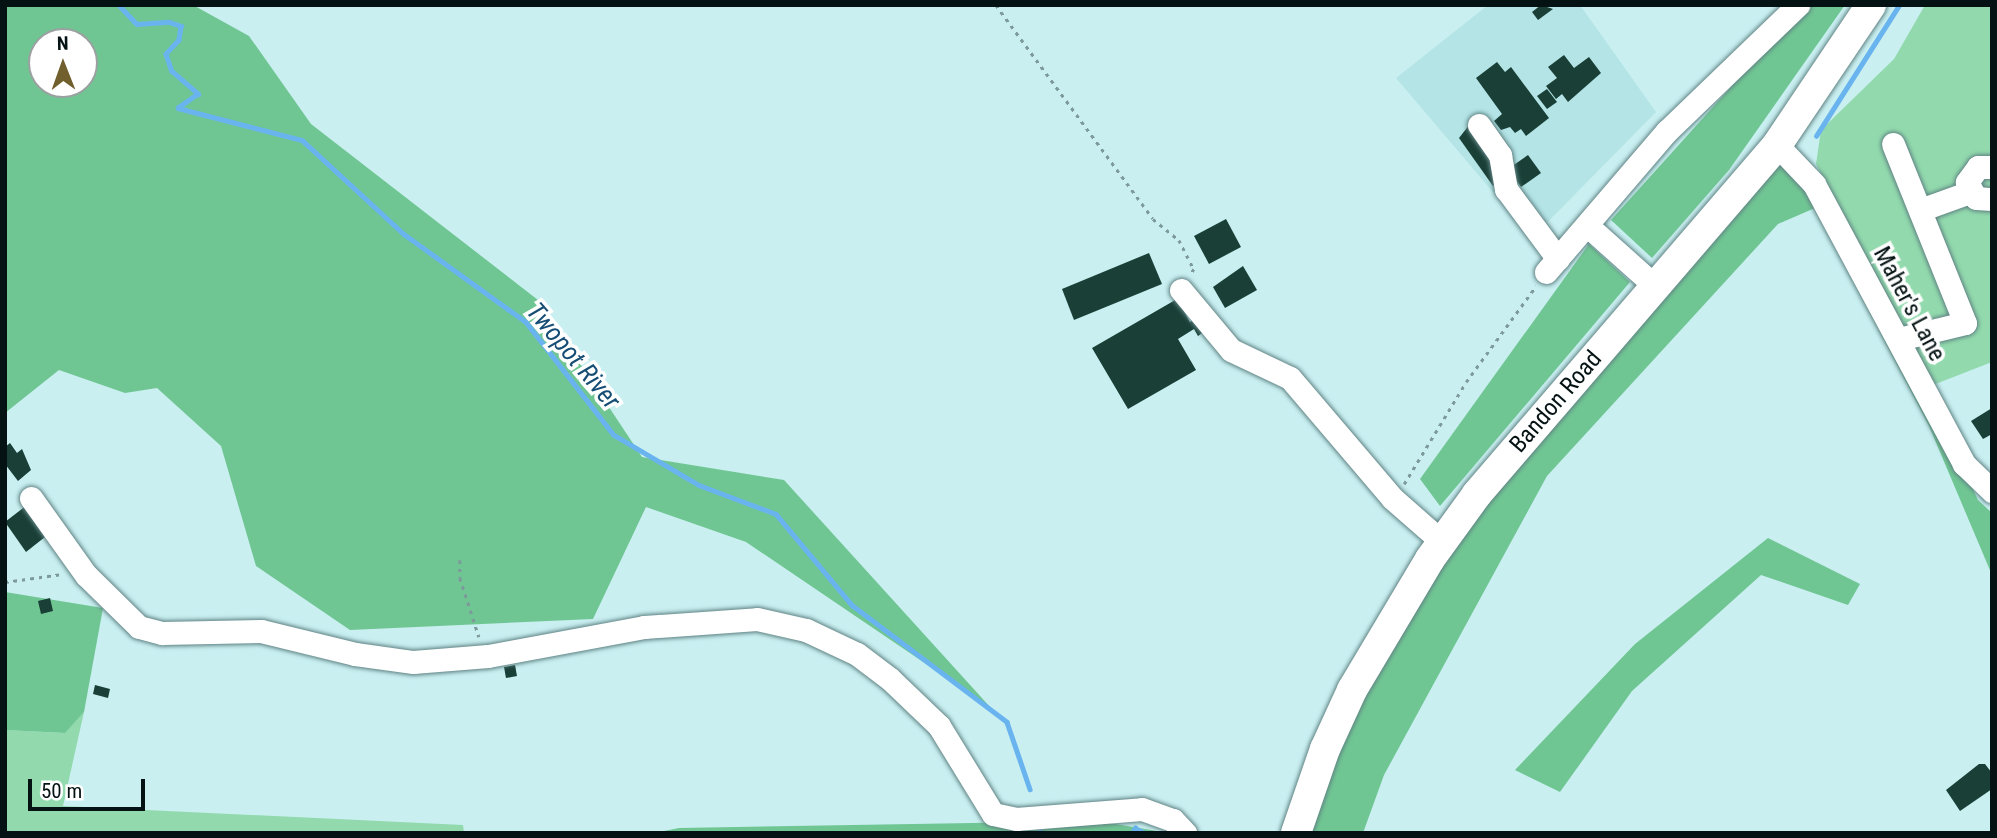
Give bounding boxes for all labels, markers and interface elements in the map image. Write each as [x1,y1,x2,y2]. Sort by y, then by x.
north arrow [28,28,98,98]
text: N [57,32,69,55]
street label: Maher's Lane [1867,242,1951,366]
water label: Twopot River [520,296,626,416]
street label: Bandon Road [1504,345,1608,459]
scale bar [32,764,149,808]
text: 50 m [41,779,82,803]

